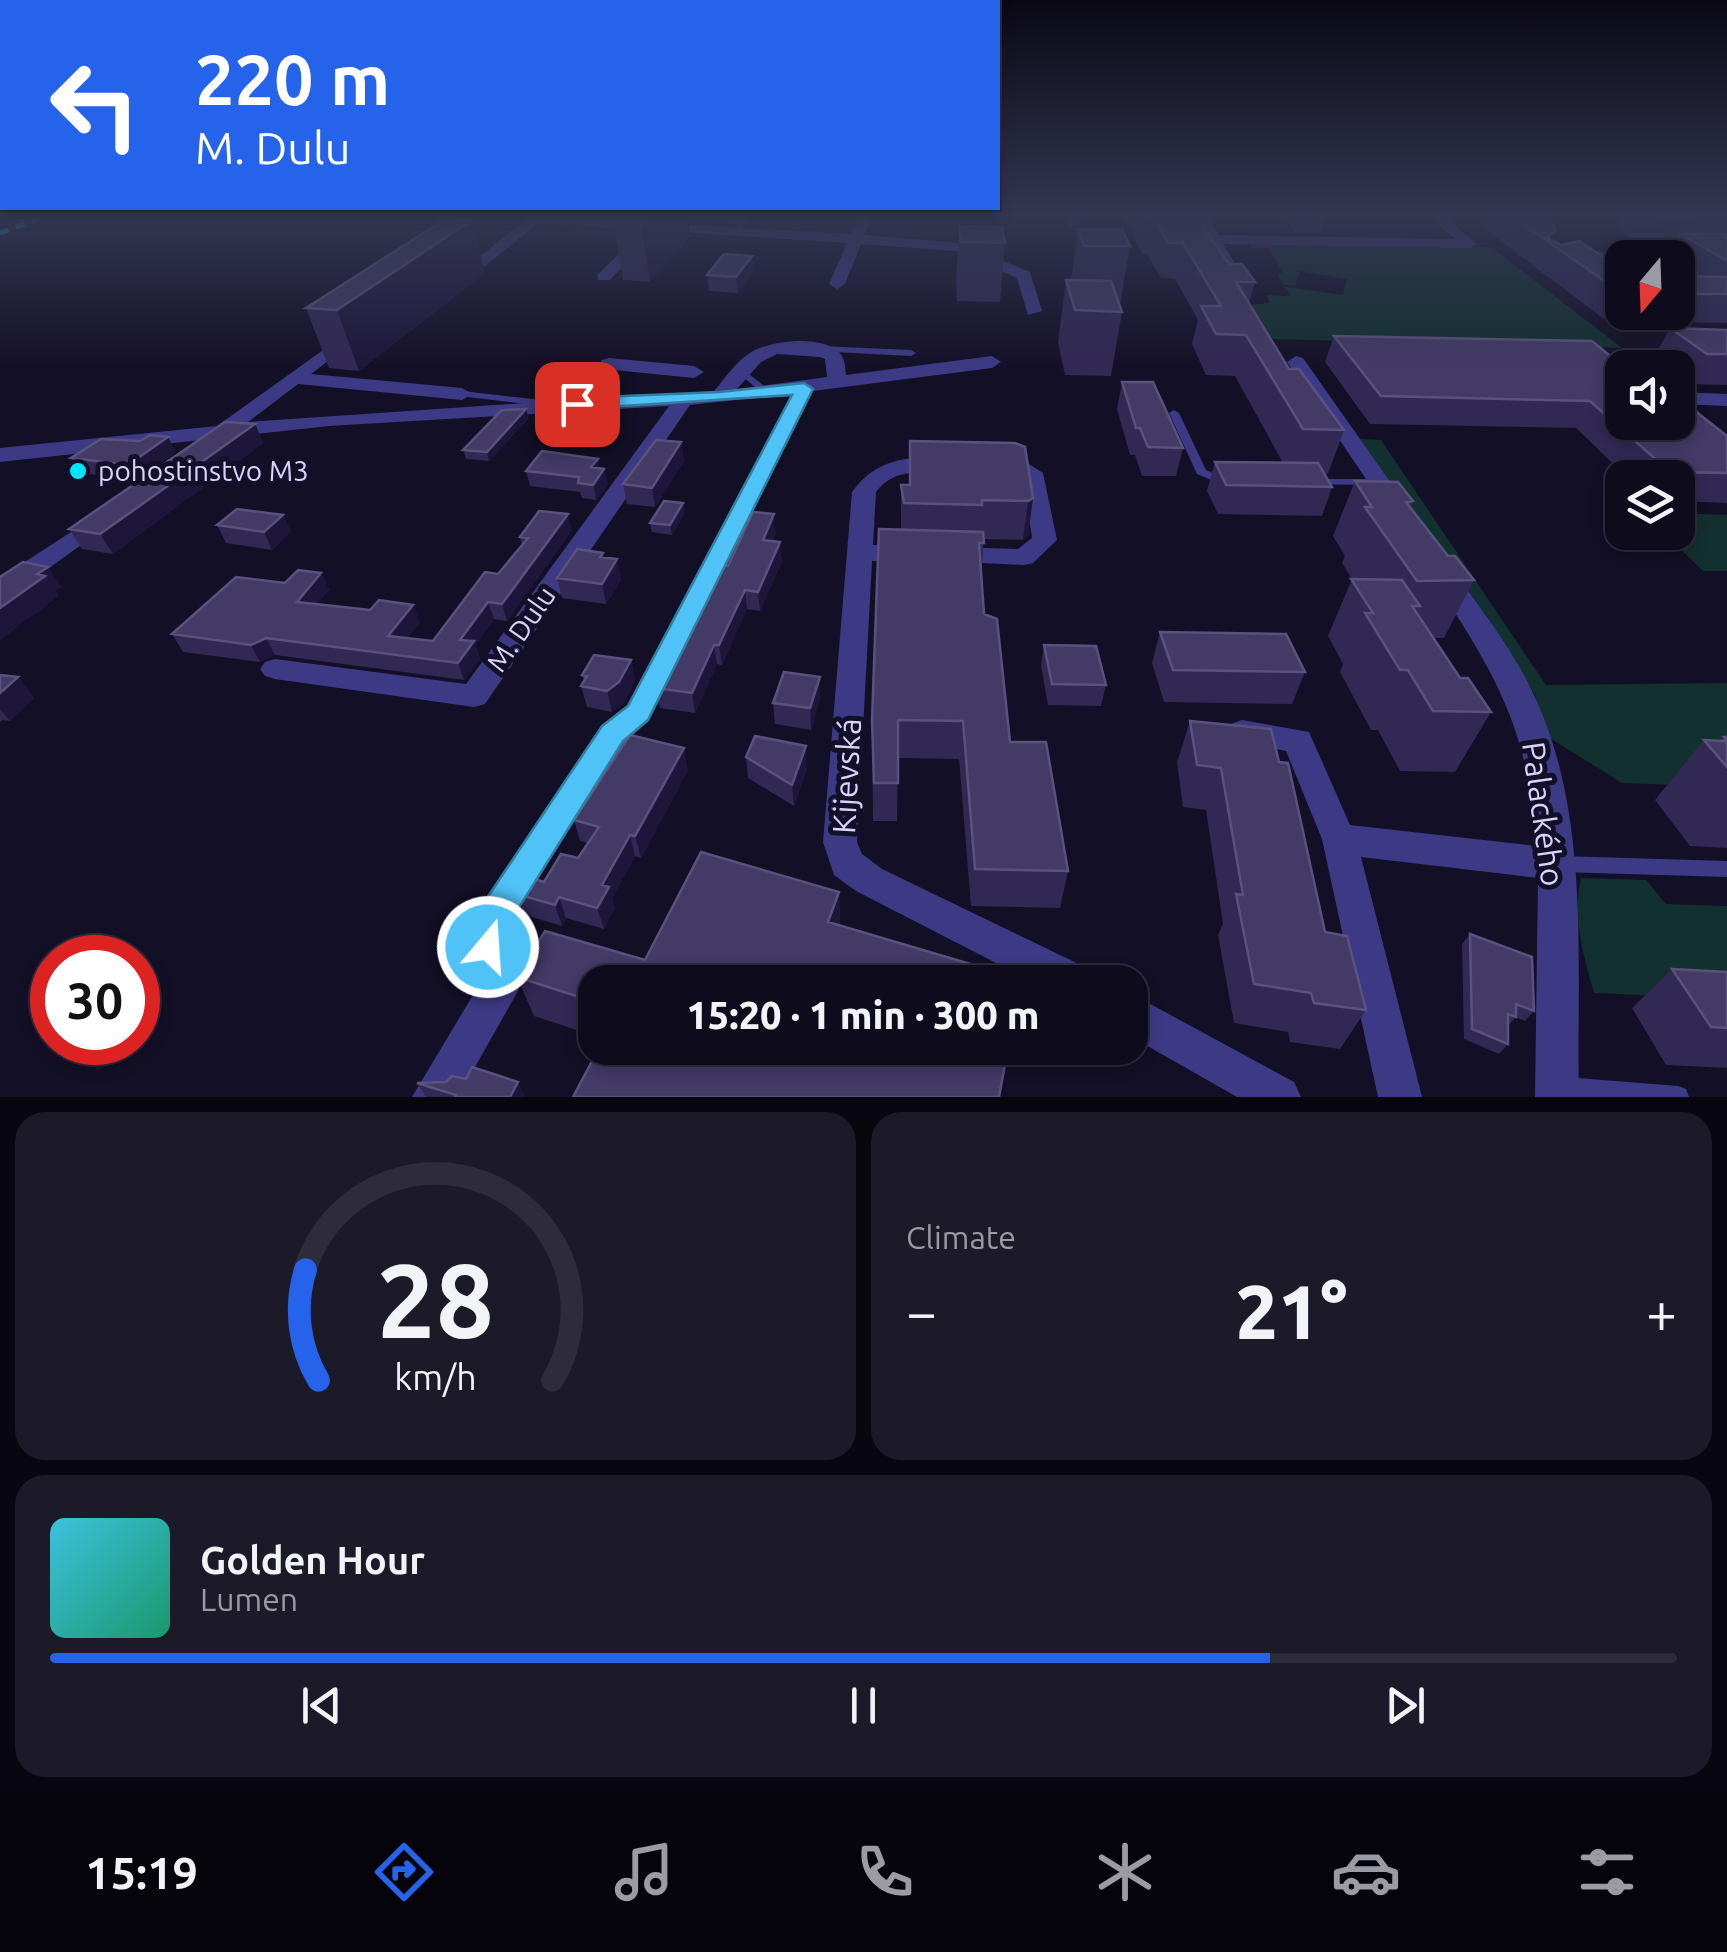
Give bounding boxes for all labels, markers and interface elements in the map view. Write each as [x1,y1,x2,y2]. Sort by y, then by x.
icon: left [30,40,160,170]
text: 220 m [195,40,390,118]
text: M. Dulu [195,122,350,173]
north arrow [1605,240,1695,330]
map controls [1605,240,1695,550]
button: sound [1605,350,1695,440]
pin [535,362,620,447]
icon: arrive [550,377,605,432]
place label: pohostinstvo M3 [98,455,309,486]
marker: pohostinstvo M3 [67,460,89,482]
button: layers [1605,460,1695,550]
street label: M. Dulu [480,580,561,677]
street label: Kijevská [825,717,867,835]
street label: Palackého [1516,739,1572,888]
position arrow [436,895,540,999]
speed limit sign: 30 [30,935,160,1065]
text: 15:20 · 1 min · 300 m [686,994,1040,1036]
text: Climate [906,1219,1016,1255]
text: 28 [377,1241,494,1358]
text: 21° [1236,1269,1347,1353]
text: − [906,1281,937,1342]
text: + [1646,1281,1677,1342]
text: km/h [394,1357,477,1397]
text: Golden Hour [200,1539,425,1581]
text: Lumen [200,1581,298,1617]
icon: previous [294,1678,349,1733]
icon: pause [836,1678,891,1733]
icon: next [1378,1678,1433,1733]
icon: directions [369,1837,439,1907]
icon: music [609,1837,679,1907]
icon: phone [850,1837,920,1907]
icon: climate [1090,1837,1160,1907]
icon: car [1331,1837,1401,1907]
icon: filters [1572,1837,1642,1907]
text: 15:19 [85,1847,198,1898]

